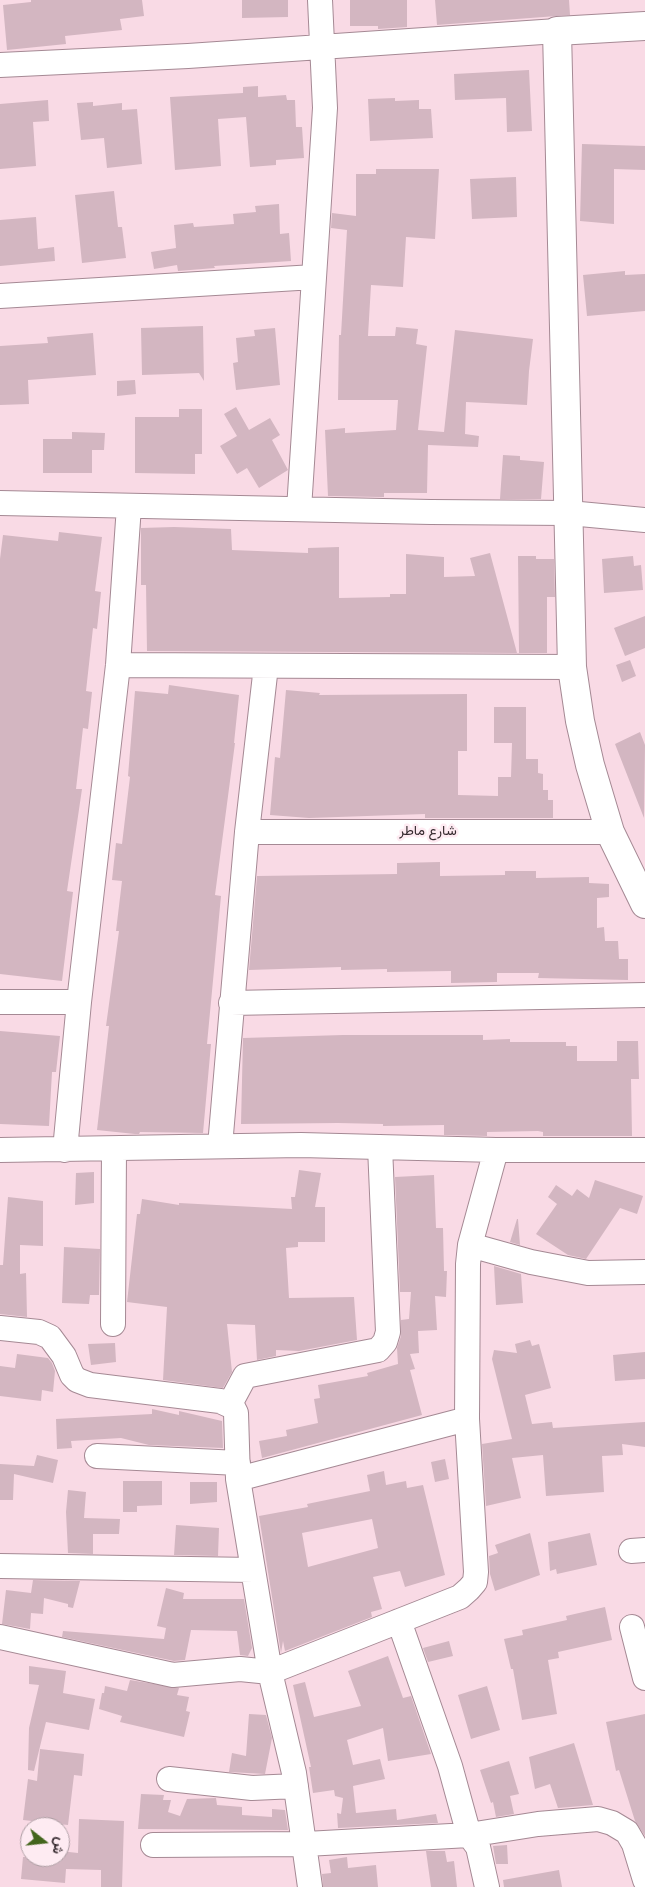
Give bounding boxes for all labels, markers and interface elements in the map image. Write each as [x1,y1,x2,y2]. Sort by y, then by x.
street label: شارع ماطر [399,824,457,840]
north arrow [20,1817,70,1867]
text: ش [47,1835,70,1857]

